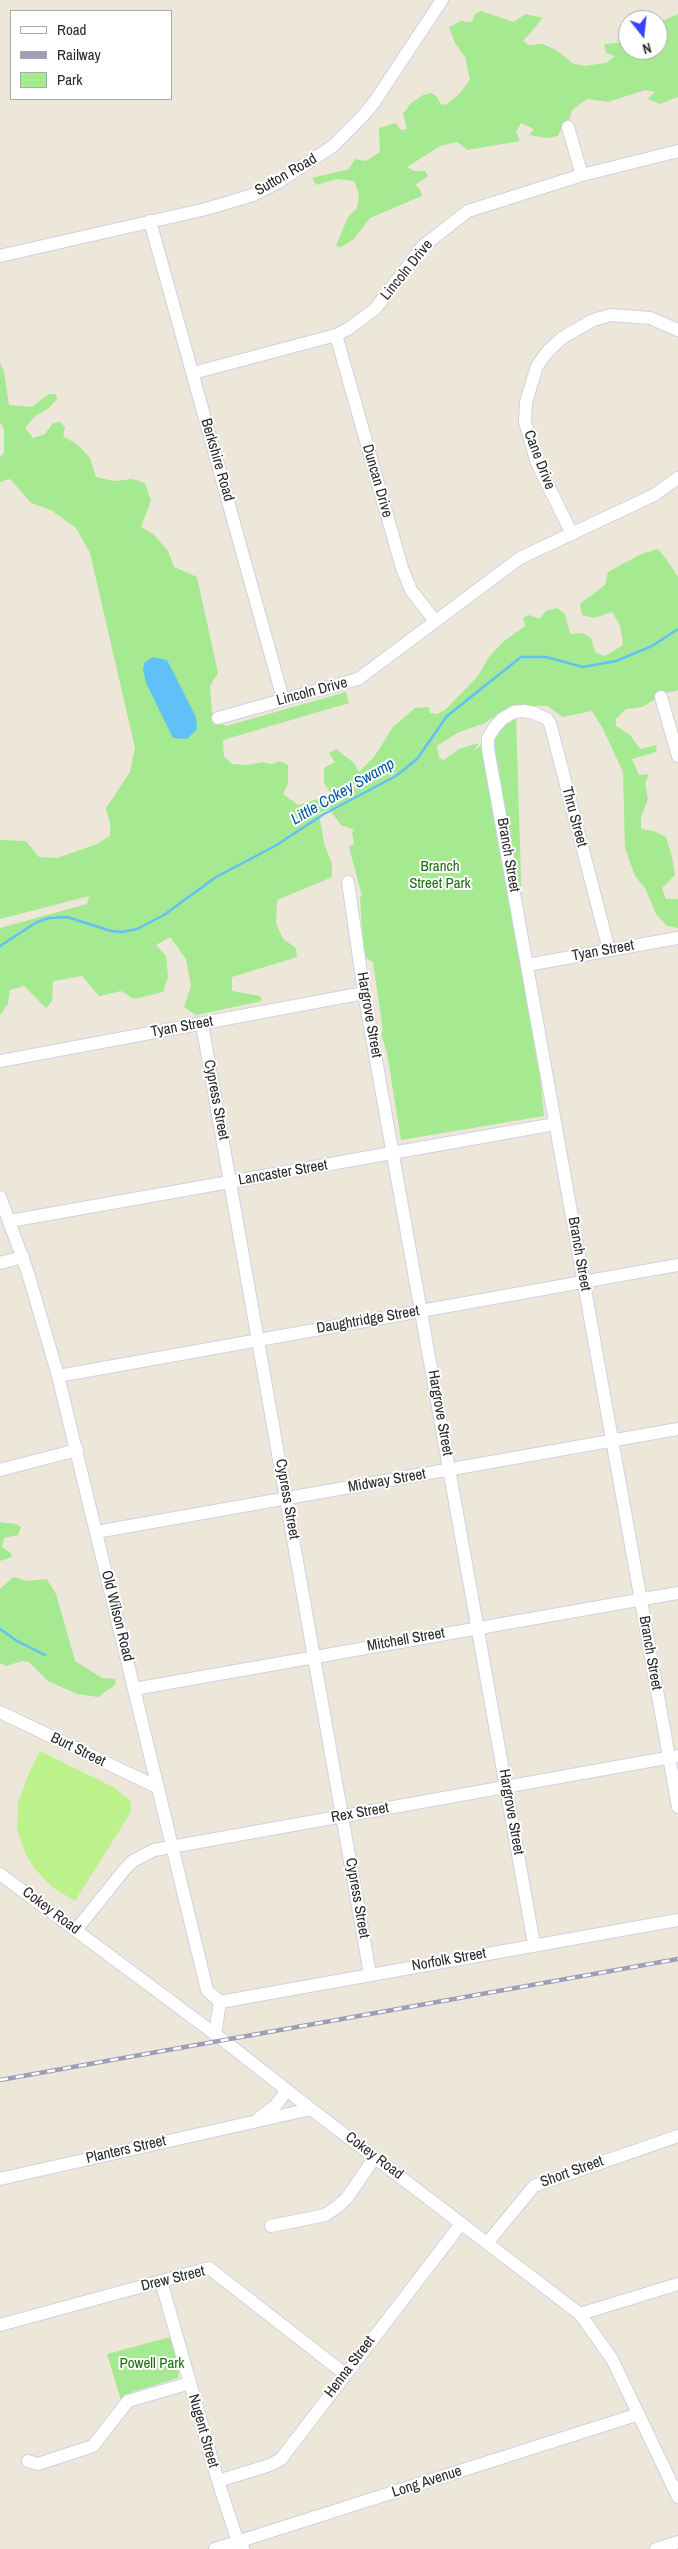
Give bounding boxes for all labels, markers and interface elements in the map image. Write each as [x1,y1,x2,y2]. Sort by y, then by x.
legend [10,10,172,100]
north arrow [618,10,668,60]
text: Road [57,19,86,40]
text: N [640,39,653,58]
text: Railway [57,44,101,65]
text: Park [57,69,82,90]
street label: Sutton Road [252,150,320,200]
street label: Lincoln Drive [377,236,437,304]
street label: Berkshire Road [197,416,237,504]
street label: Cane Drive [519,428,559,492]
street label: Duncan Drive [358,442,396,520]
street label: Lincoln Drive [275,674,349,710]
water label: Little Cokey Swamp [288,755,398,829]
street label: Thru Street [557,785,591,849]
street label: Branch Street [493,816,523,894]
park label: Branch Street Park [409,858,471,893]
street label: Tyan Street [570,937,636,965]
street label: Hargrove Street [353,971,385,1059]
street label: Tyan Street [149,1013,215,1041]
street label: Cypress Street [199,1058,233,1142]
street label: Lancaster Street [237,1156,329,1190]
street label: Branch Street [564,1215,594,1293]
street label: Daughtridge Street [315,1302,421,1338]
street label: Hargrove Street [424,1369,456,1457]
street label: Cypress Street [271,1457,303,1541]
street label: Midway Street [347,1465,427,1497]
street label: Old Wilson Road [97,1569,137,1663]
street label: Branch Street [635,1614,665,1692]
street label: Mitchell Street [366,1624,446,1656]
street label: Burt Street [48,1729,108,1771]
street label: Hargrove Street [495,1768,527,1856]
street label: Rex Street [330,1799,390,1827]
street label: Cypress Street [341,1856,373,1940]
street label: Cokey Road [19,1883,83,1939]
street label: Norfolk Street [410,1945,488,1975]
street label: Cokey Road [342,2128,406,2184]
street label: Planters Street [84,2132,168,2168]
street label: Short Street [538,2152,606,2192]
street label: Drew Street [139,2262,207,2296]
street label: Henna Street [321,2333,379,2401]
park label: Powell Park [120,2355,184,2373]
street label: Nugent Street [184,2392,222,2470]
street label: Long Avenue [390,2462,464,2502]

